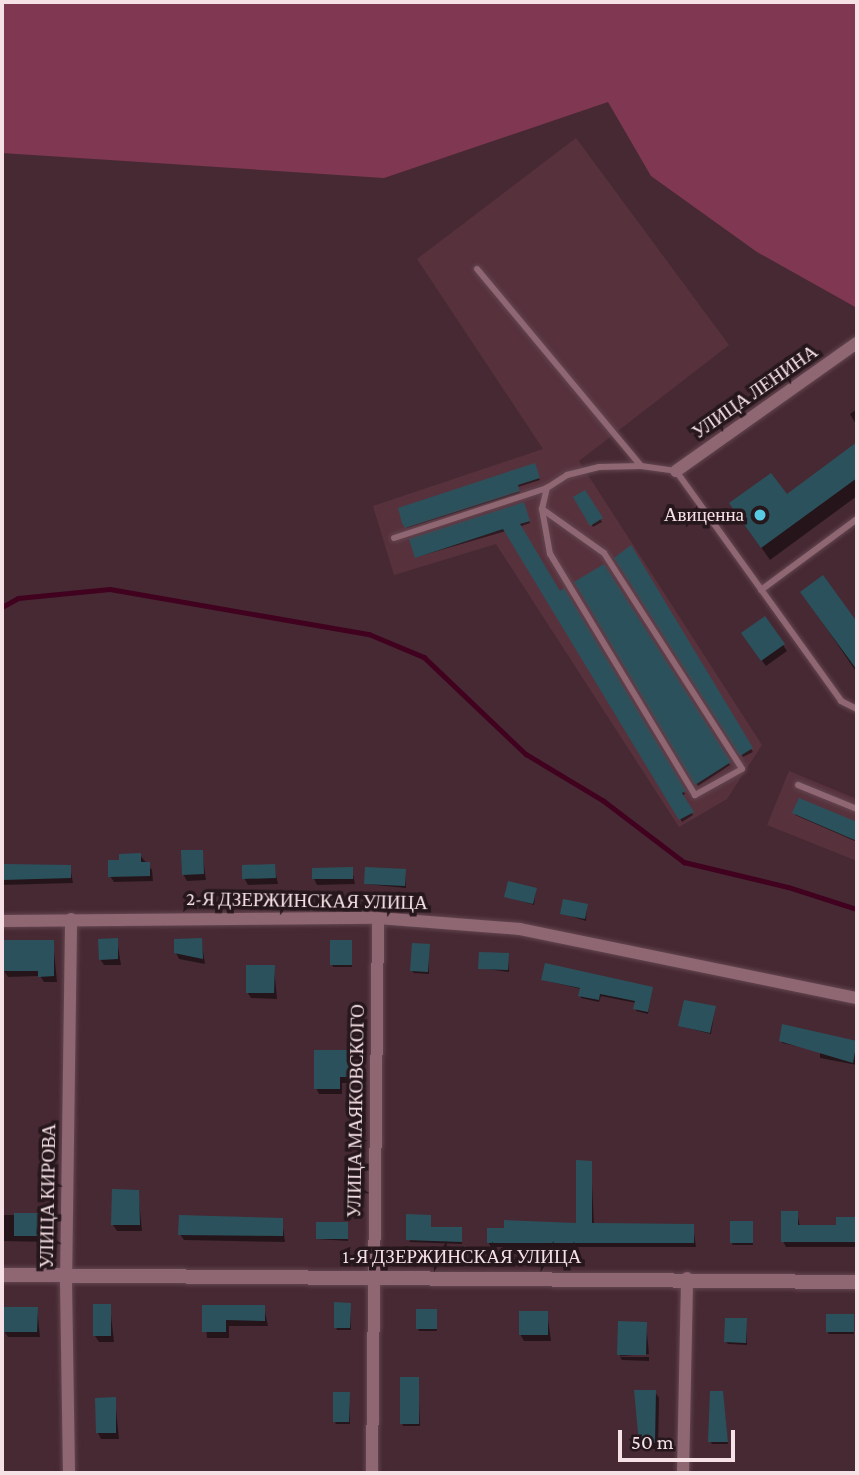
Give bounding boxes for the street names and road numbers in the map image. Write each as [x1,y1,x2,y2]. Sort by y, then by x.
street label: УЛИЦА ЛЕНИНА [688,340,822,444]
street label: 2-Я ДЗЕРЖИНСКАЯ УЛИЦА [186,887,428,915]
street label: УЛИЦА МАЯКОВСКОГО [343,1004,369,1218]
street label: УЛИЦА КИРОВА [35,1123,61,1269]
street label: 1-Я ДЗЕРЖИНСКАЯ УЛИЦА [342,1246,582,1268]

